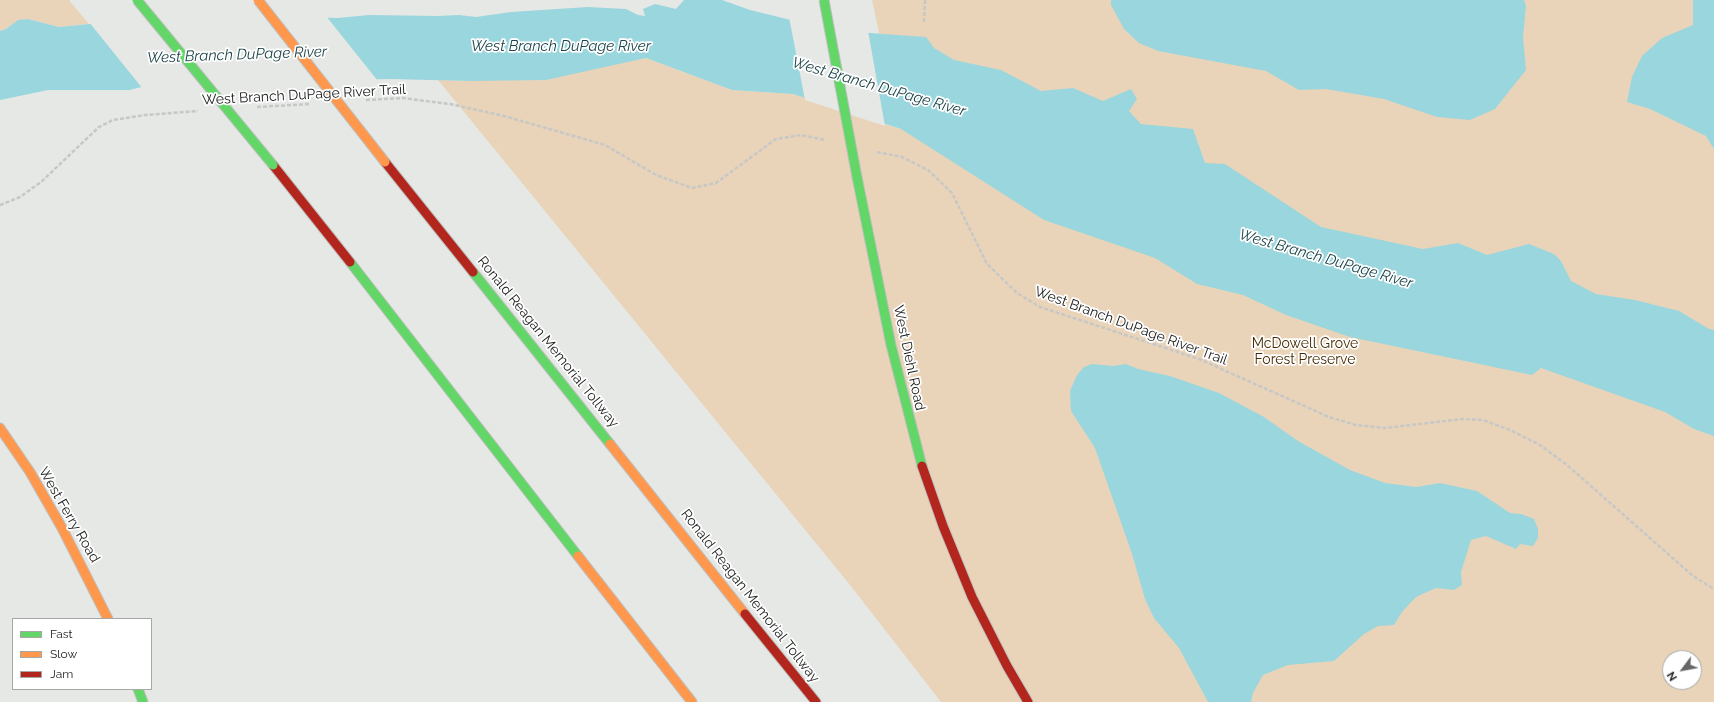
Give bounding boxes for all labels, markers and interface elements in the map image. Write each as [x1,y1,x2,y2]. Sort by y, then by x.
water label: West Branch DuPage River [471,37,651,55]
water label: West Branch DuPage River [147,43,327,67]
water label: West Branch DuPage River [790,54,968,120]
street label: West Branch DuPage River Trail [202,81,406,109]
water label: West Branch DuPage River [1237,226,1415,292]
street label: Ronald Reagan Memorial Tollway [474,253,622,431]
street label: West Branch DuPage River Trail [1032,283,1230,369]
street label: West Diehl Road [890,304,928,412]
park label: McDowell Grove Forest Preserve [1252,336,1358,368]
street label: West Ferry Road [35,464,103,566]
street label: Ronald Reagan Memorial Tollway [677,506,823,686]
legend [12,618,152,690]
text: Fast [50,627,73,641]
text: Slow [50,647,77,661]
north arrow [1662,650,1702,690]
text: Jam [50,667,73,681]
text: N [1665,669,1680,683]

